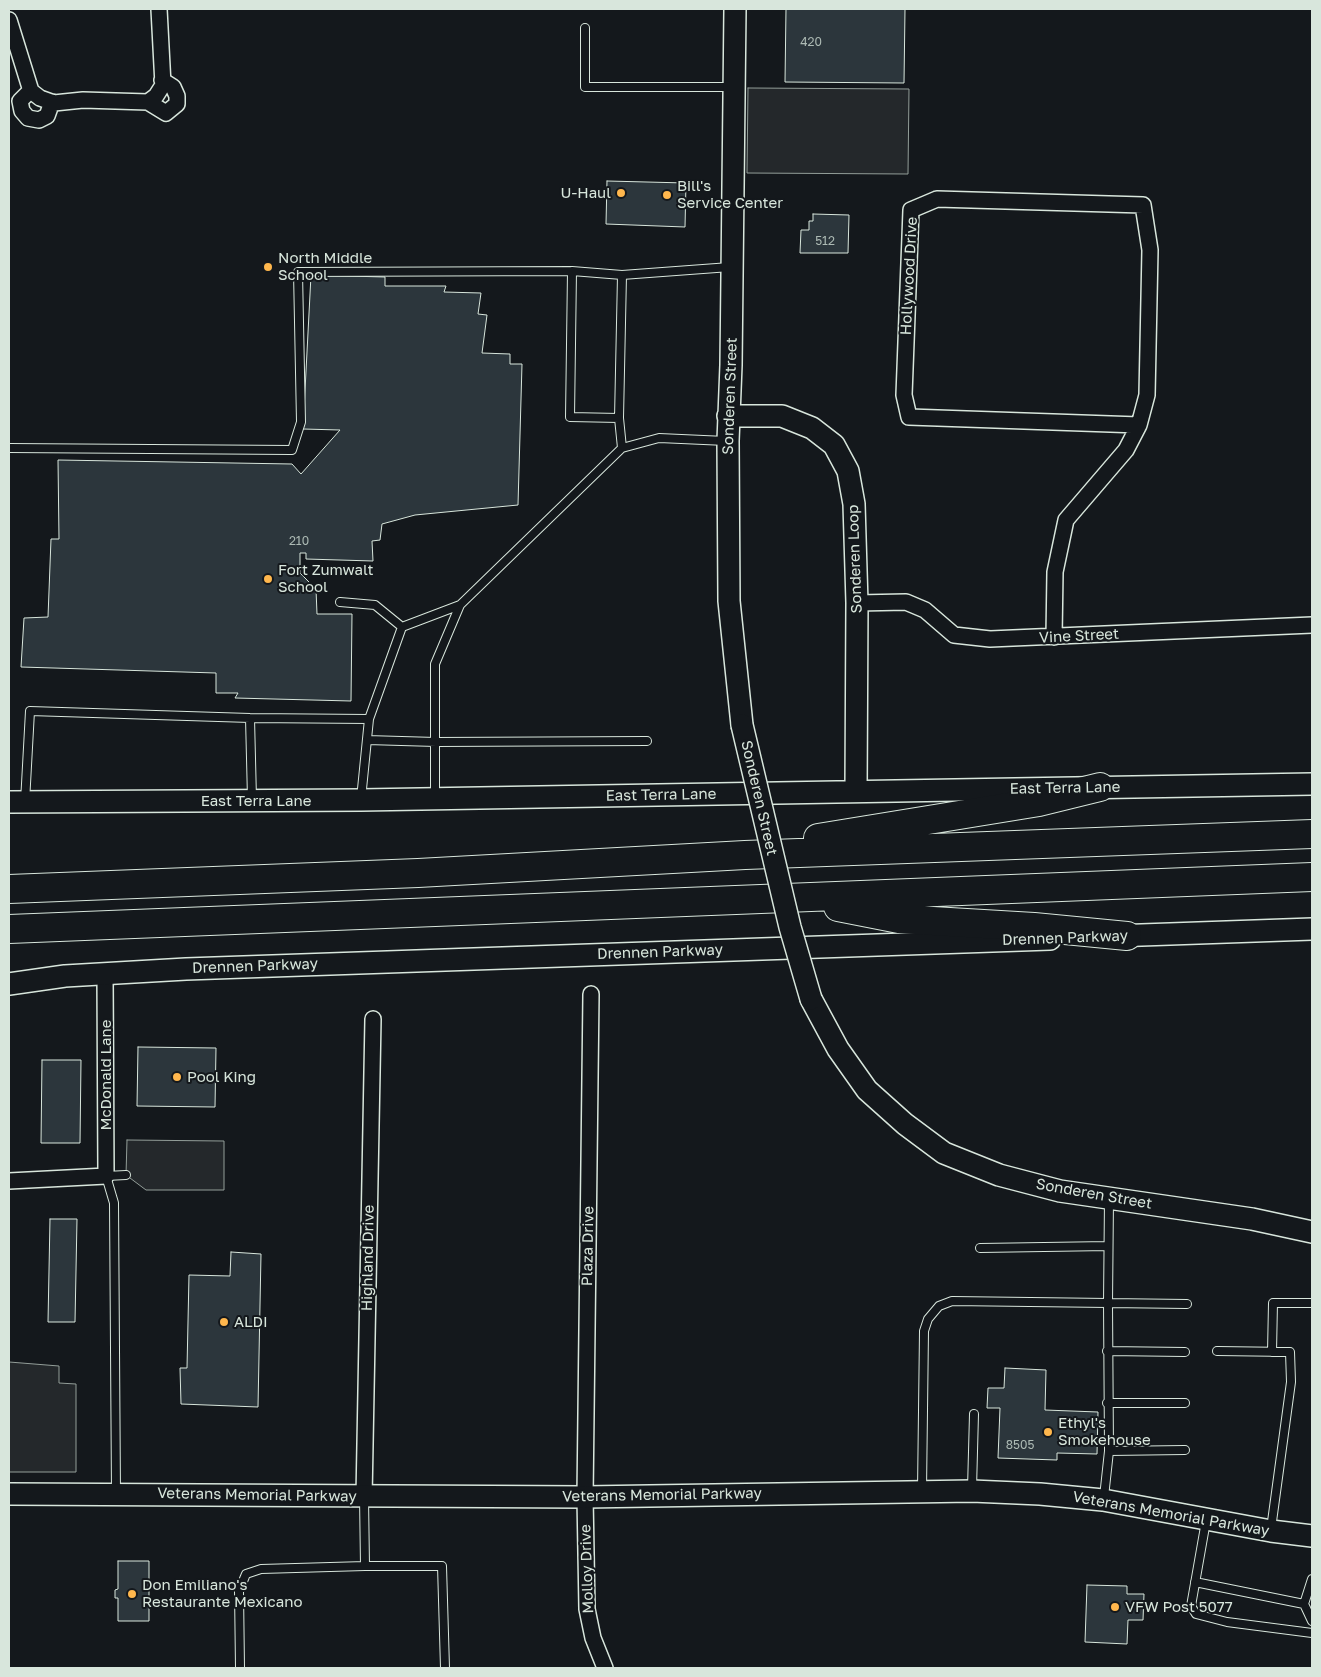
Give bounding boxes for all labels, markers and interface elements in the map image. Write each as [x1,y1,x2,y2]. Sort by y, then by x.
house number: 420 [800,35,822,49]
place label: Bill's Service Center [677,177,783,212]
place label: U-Haul [561,184,611,202]
marker: U-Haul [615,187,627,199]
marker: Bill's Service Center [661,189,673,201]
street label: Hollywood Drive [897,216,921,336]
house number: 512 [815,234,835,248]
place label: North Middle School [278,249,372,284]
marker: North Middle School [262,261,274,273]
street label: Sonderen Street [719,337,741,455]
street label: Sonderen Loop [844,504,866,614]
house number: 210 [289,534,309,548]
place label: Fort Zumwalt School [278,561,373,596]
marker: Fort Zumwalt School [262,573,274,585]
street label: Vine Street [1039,625,1119,647]
street label: Sonderen Street [737,739,781,857]
street label: East Terra Lane [1010,778,1120,798]
street label: East Terra Lane [606,785,716,805]
street label: East Terra Lane [201,792,311,810]
street label: Drennen Parkway [1002,927,1128,949]
street label: Drennen Parkway [597,941,723,963]
street label: Drennen Parkway [192,955,318,977]
street label: McDonald Lane [97,1020,115,1130]
place label: Pool King [187,1068,256,1086]
marker: Pool King [171,1071,183,1083]
street label: Sonderen Street [1035,1175,1153,1213]
street label: Highland Drive [358,1205,378,1311]
street label: Plaza Drive [578,1206,598,1286]
place label: ALDI [234,1313,268,1331]
marker: ALDI [218,1316,230,1328]
place label: Ethyl's Smokehouse [1058,1414,1151,1449]
marker: Ethyl's Smokehouse [1042,1426,1054,1438]
house number: 8505 [1006,1438,1034,1452]
street label: Veterans Memorial Parkway [157,1484,357,1506]
street label: Veterans Memorial Parkway [562,1484,762,1506]
street label: Veterans Memorial Parkway [1071,1488,1271,1540]
street label: Molloy Drive [576,1524,598,1614]
place label: Don Emiliano's Restaurante Mexicano [142,1576,302,1611]
marker: Don Emiliano's Restaurante Mexicano [126,1588,138,1600]
place label: VFW Post 5077 [1125,1598,1233,1616]
marker: VFW Post 5077 [1109,1601,1121,1613]

